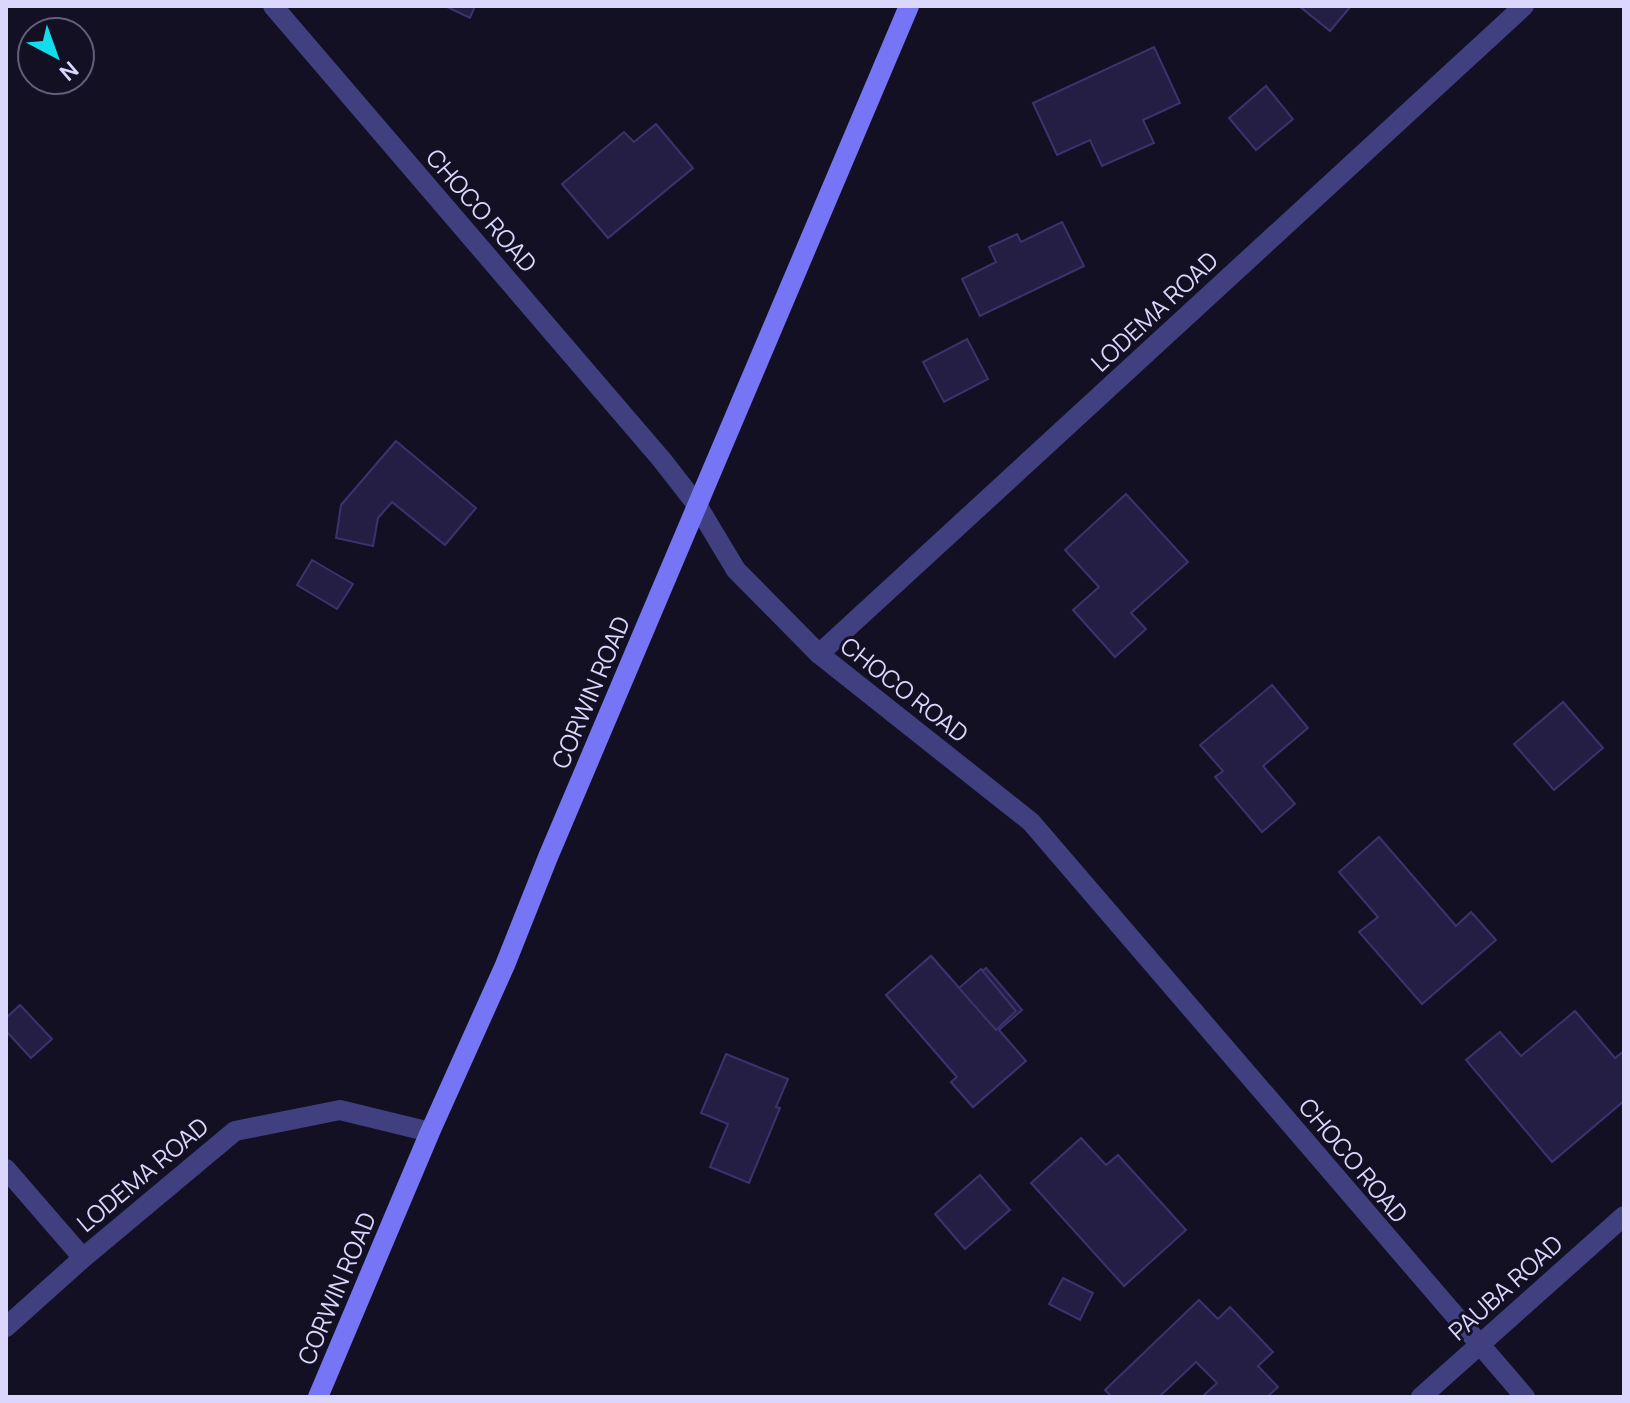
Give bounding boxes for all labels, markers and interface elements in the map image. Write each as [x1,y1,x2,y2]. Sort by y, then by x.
north arrow [16,16,96,96]
text: N [53,55,85,88]
street label: CHOCO ROAD [419,141,545,279]
street label: LODEMA ROAD [1083,244,1225,378]
street label: CORWIN ROAD [543,611,637,773]
street label: CHOCO ROAD [834,629,976,749]
street label: CHOCO ROAD [1292,1091,1416,1229]
street label: LODEMA ROAD [69,1109,215,1239]
street label: CORWIN ROAD [289,1207,383,1369]
street label: PAUBA ROAD [1441,1227,1569,1347]

